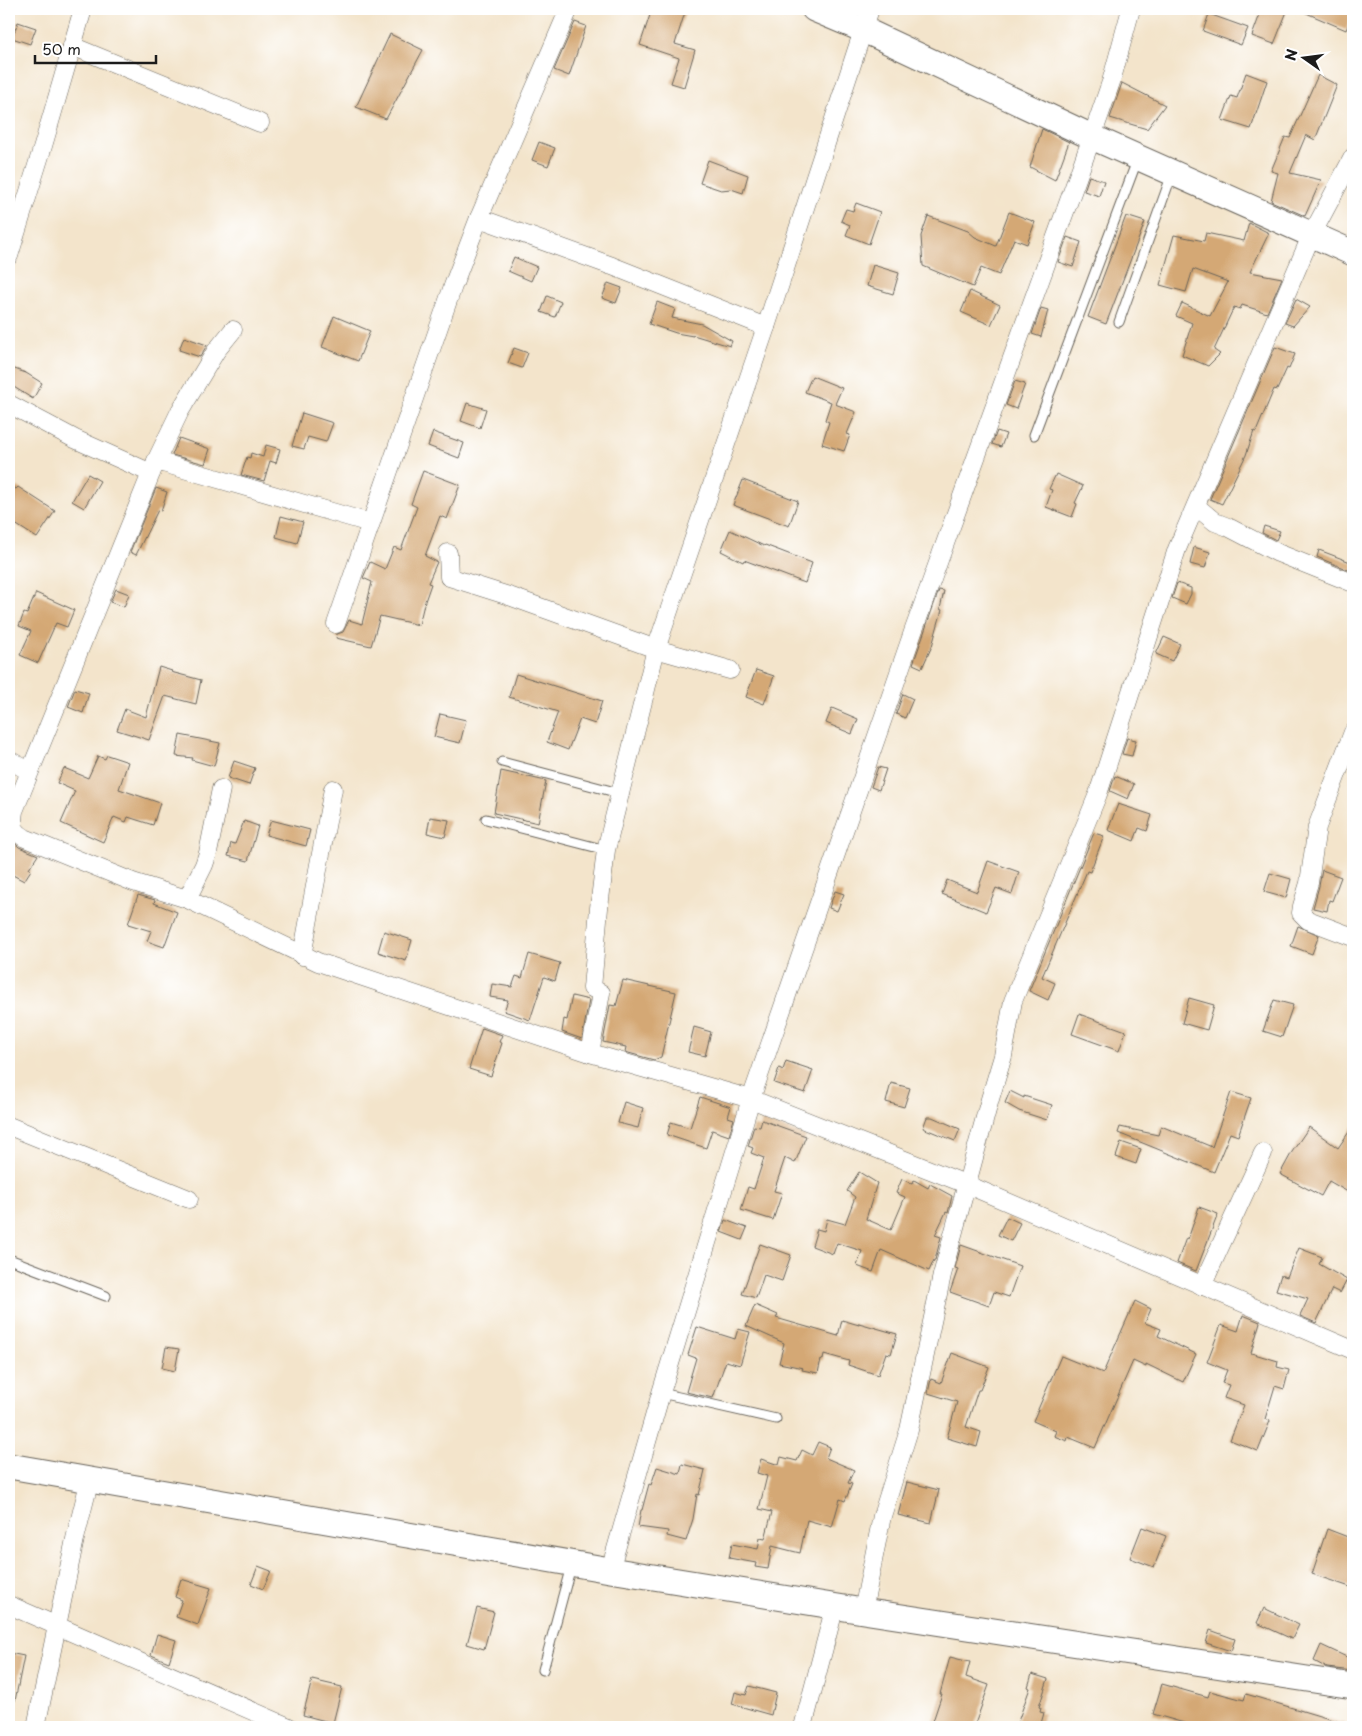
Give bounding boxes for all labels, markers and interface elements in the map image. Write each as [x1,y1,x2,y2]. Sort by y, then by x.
scale bar [35,32,156,64]
north arrow [1280,32,1330,82]
text: 50 m [42,37,81,60]
text: N [1279,47,1302,63]

